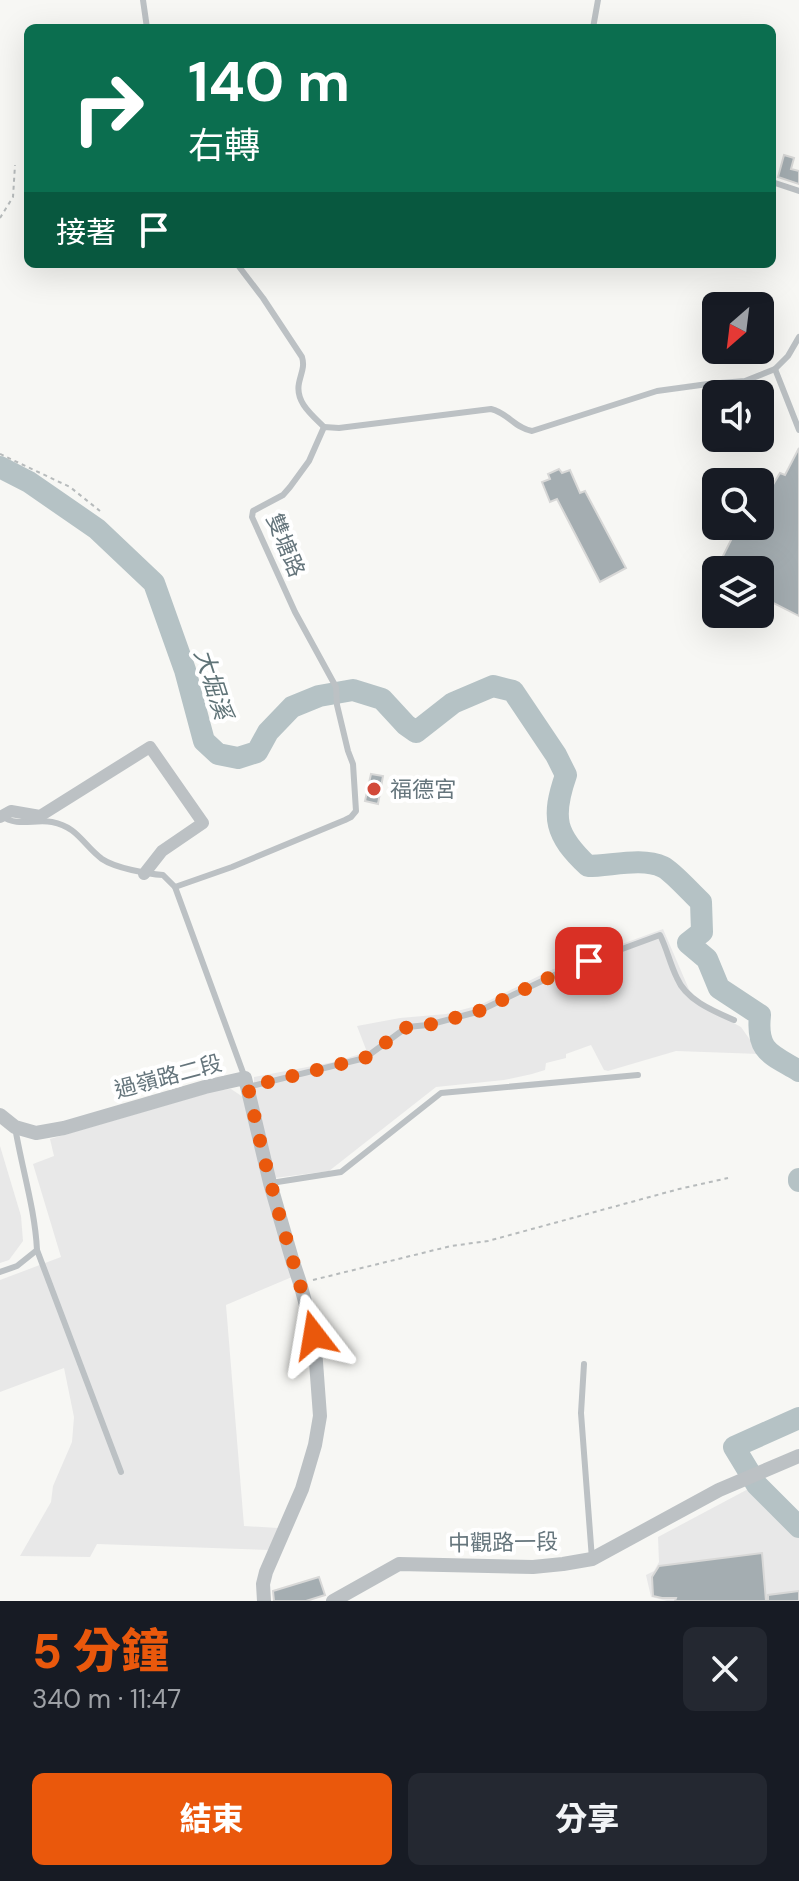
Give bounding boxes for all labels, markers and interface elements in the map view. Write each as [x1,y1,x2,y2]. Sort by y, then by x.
text: 140 m [188,45,350,118]
icon: right [56,56,160,160]
text: 右轉 [188,122,260,169]
icon: arrive [132,208,176,252]
text: 接著 [56,213,116,252]
north arrow [702,292,774,364]
map controls [702,292,774,628]
button: sound [702,380,774,452]
button: search [702,468,774,540]
street label: 雙塘路 [260,509,311,581]
button: layers [702,556,774,628]
water label: 大堀溪 [188,645,240,726]
place label: 福德宮 [390,775,456,804]
marker: 福德宮 [365,780,383,798]
pin [555,927,623,995]
icon: arrive [567,939,611,983]
street label: 過嶺路二段 [111,1048,225,1105]
position arrow [272,1293,356,1377]
street label: 中觀路一段 [448,1527,558,1558]
text: 5 分鐘 [32,1620,169,1683]
button: close [683,1627,767,1711]
text: 340 m · 11:47 [32,1682,181,1716]
button: 結束 [32,1773,392,1865]
button: 分享 [408,1773,767,1865]

